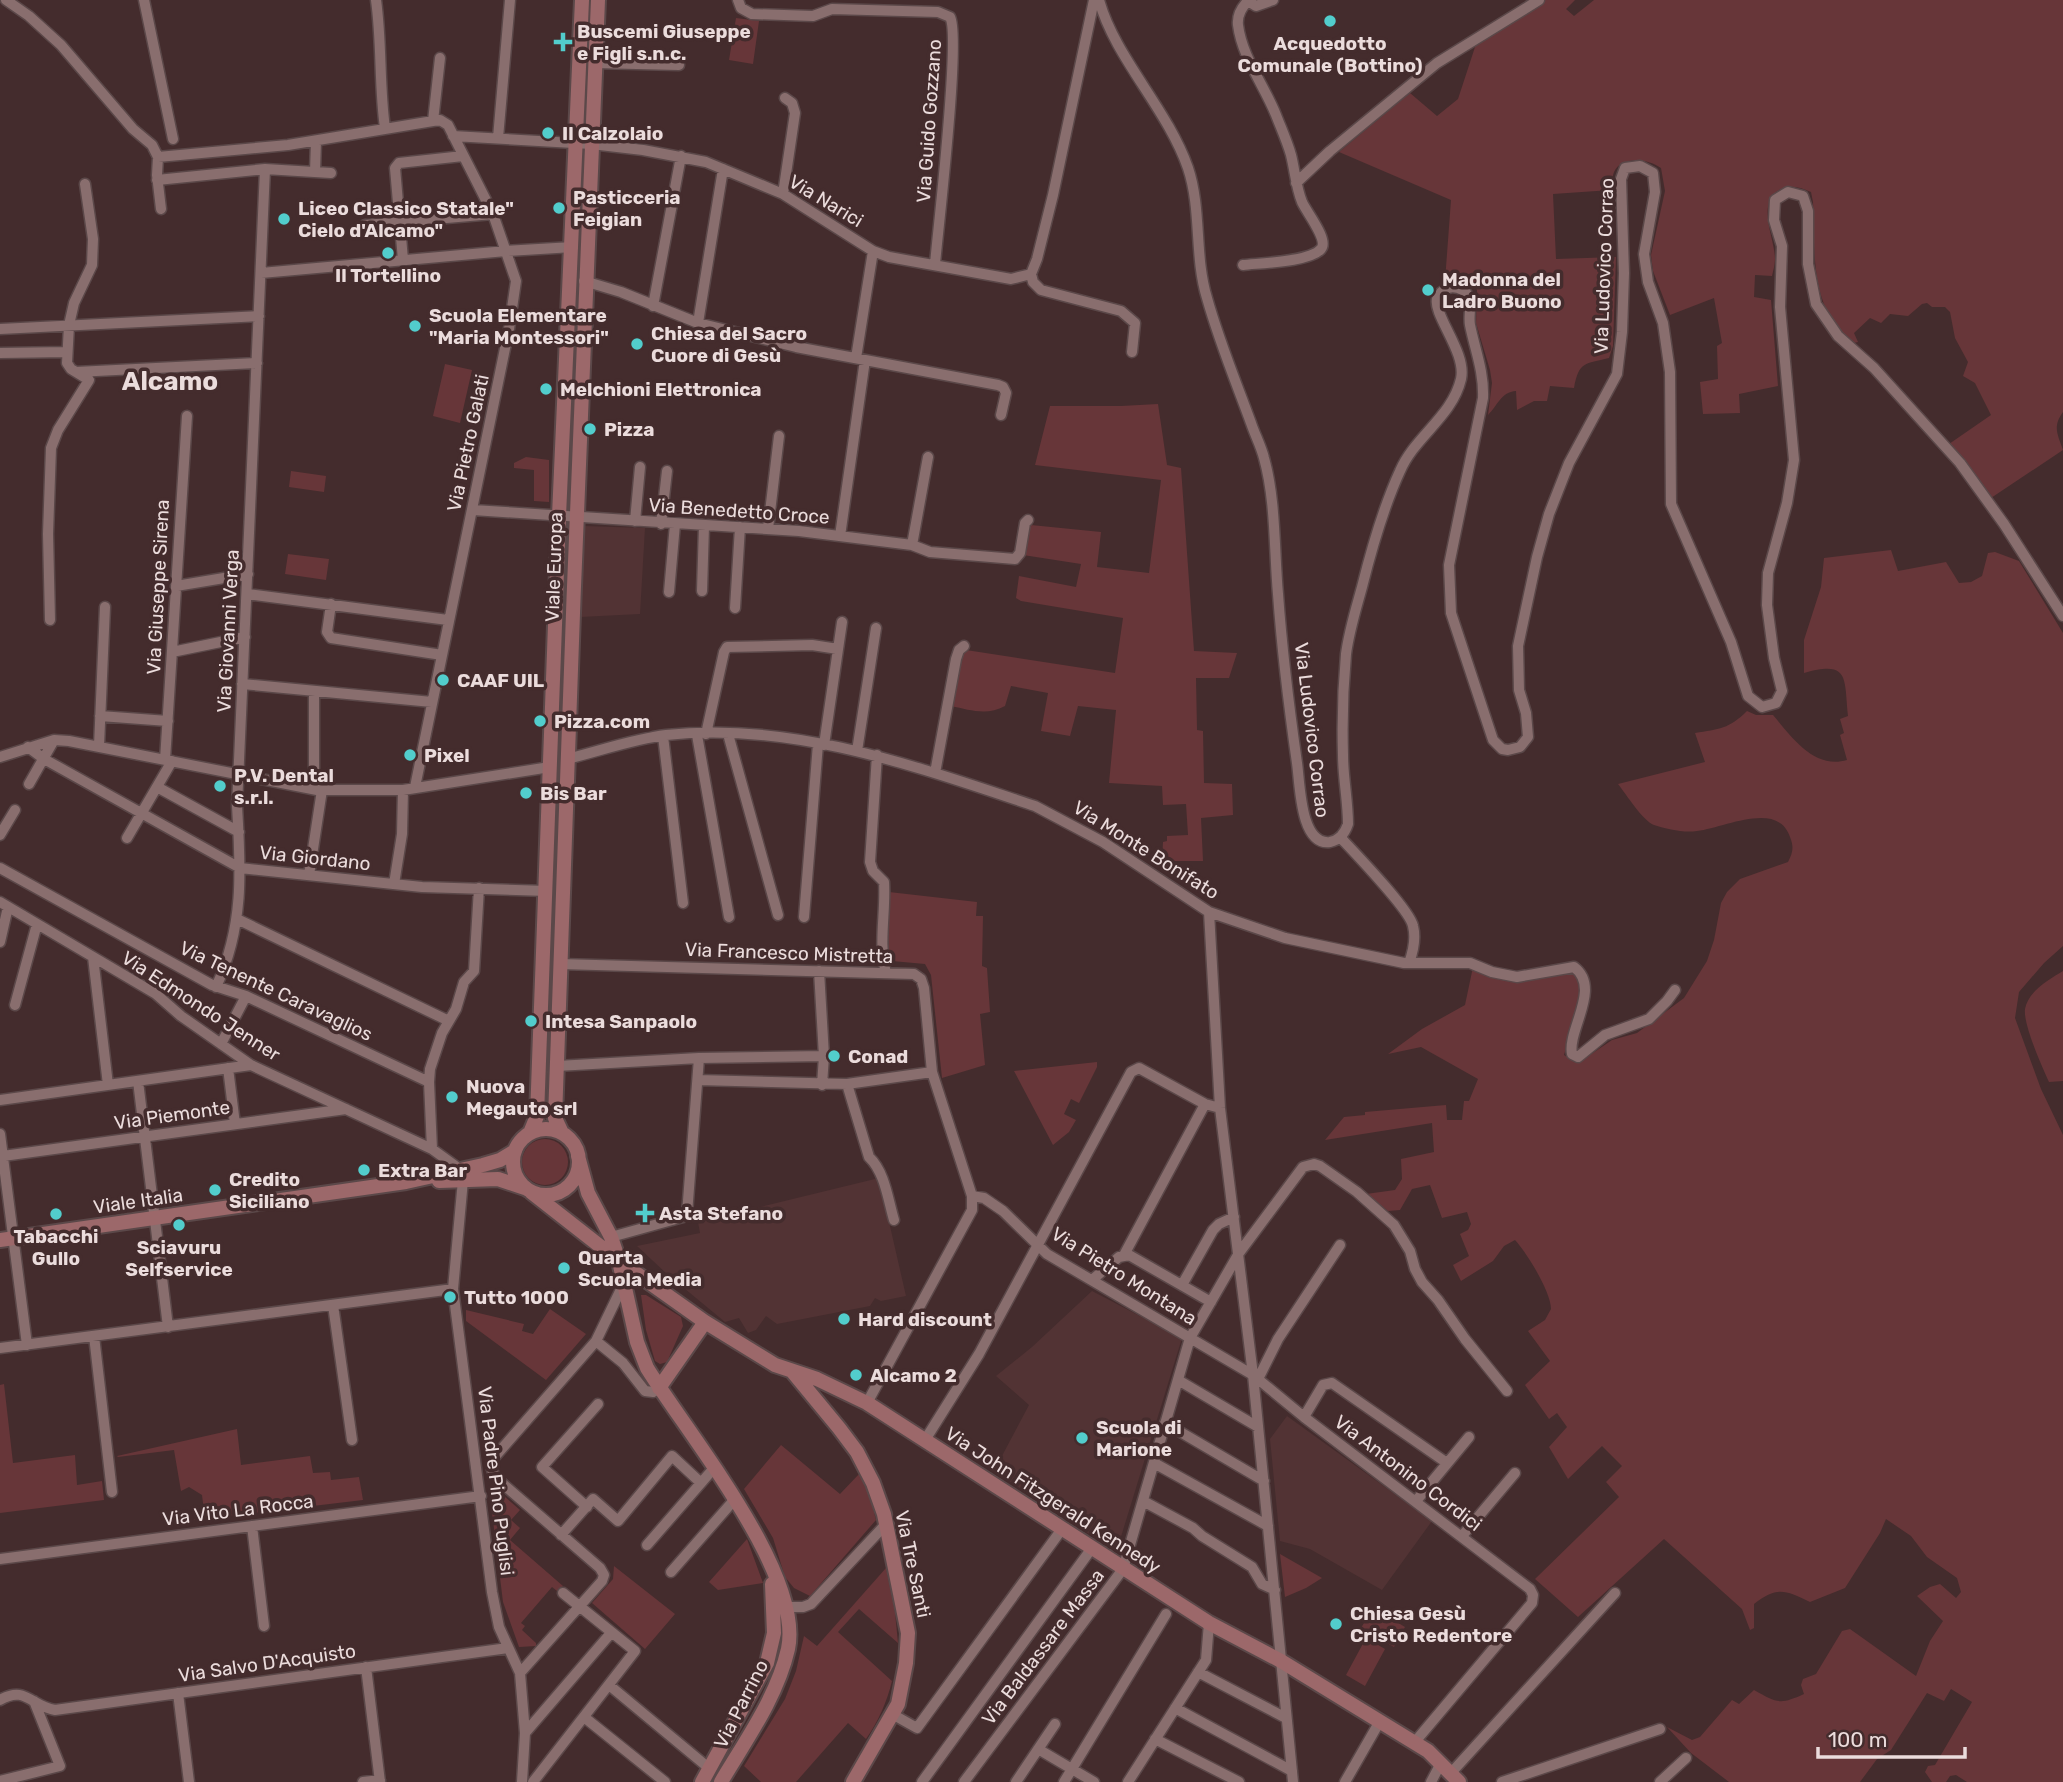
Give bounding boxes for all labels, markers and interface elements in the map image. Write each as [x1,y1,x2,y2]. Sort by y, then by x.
marker: Acquedotto Comunale (Bottino) [1322,13,1338,29]
place label: Buscemi Giuseppe e Figli s.n.c. [577,20,751,65]
place label: Acquedotto Comunale (Bottino) [1238,32,1422,77]
marker: Buscemi Giuseppe e Figli s.n.c. [555,34,571,50]
street label: Via Guido Gozzano [912,38,946,204]
place label: Il Calzolaio [562,122,663,145]
marker: Il Calzolaio [540,125,556,141]
street label: Via Narici [785,170,867,232]
street label: Via Ludovico Corrao [1589,178,1619,354]
place label: Pasticceria Feigian [573,186,681,231]
place label: Liceo Classico Statale" Cielo d'Alcamo" [298,197,514,242]
marker: Pasticceria Feigian [551,200,567,216]
marker: Liceo Classico Statale" Cielo d'Alcamo" [276,211,292,227]
marker: Il Tortellino [380,245,396,261]
place label: Il Tortellino [335,264,441,287]
place label: Madonna del Ladro Buono [1442,268,1562,313]
marker: Madonna del Ladro Buono [1420,282,1436,298]
place label: Scuola Elementare "Maria Montessori" [429,304,609,349]
marker: Scuola Elementare "Maria Montessori" [407,318,423,334]
place label: Chiesa del Sacro Cuore di Gesù [651,322,807,367]
marker: Chiesa del Sacro Cuore di Gesù [629,336,645,352]
district label: Alcamo [122,366,218,397]
street label: Via Pietro Galati [442,372,494,514]
place label: Melchioni Elettronica [560,378,762,401]
marker: Melchioni Elettronica [538,381,554,397]
place label: Pizza [604,418,655,441]
marker: Pizza [582,421,598,437]
street label: Via Benedetto Croce [648,493,830,529]
street label: Via Giuseppe Sirena [142,499,174,675]
street label: Viale Europa [541,512,567,622]
street label: Via Giovanni Verga [212,549,244,713]
street label: Via Ludovico Corrao [1290,641,1334,819]
place label: CAAF UIL [457,669,545,692]
marker: CAAF UIL [435,672,451,688]
place label: Pizza.com [554,710,650,733]
marker: Pizza.com [532,713,548,729]
place label: Pixel [424,744,470,767]
marker: Pixel [402,747,418,763]
place label: P.V. Dental s.r.l. [234,764,334,809]
marker: P.V. Dental s.r.l. [212,778,228,794]
place label: Bis Bar [540,782,607,805]
marker: Bis Bar [518,785,534,801]
street label: Via Monte Bonifato [1069,796,1223,904]
street label: Via Giordano [258,841,372,875]
street label: Via Tenente Caravaglios [176,936,376,1046]
street label: Via Francesco Mistretta [684,938,894,968]
street label: Via Edmondo Jenner [117,946,285,1066]
place label: Intesa Sanpaolo [545,1010,697,1033]
marker: Intesa Sanpaolo [523,1013,539,1029]
place label: Conad [848,1045,908,1068]
marker: Conad [826,1048,842,1064]
place label: Nuova Megauto srl [466,1075,578,1120]
marker: Nuova Megauto srl [444,1089,460,1105]
street label: Via Piemonte [113,1095,231,1135]
place label: Extra Bar [378,1159,467,1182]
marker: Extra Bar [356,1162,372,1178]
place label: Credito Siciliano [229,1168,310,1213]
marker: Credito Siciliano [207,1182,223,1198]
street label: Viale Italia [92,1183,184,1219]
place label: Asta Stefano [659,1202,783,1225]
marker: Asta Stefano [637,1205,653,1221]
marker: Tabacchi Gullo [48,1206,64,1222]
marker: Sciavuru Selfservice [171,1217,187,1233]
street label: Via Pietro Montana [1047,1222,1201,1330]
place label: Tabacchi Gullo [14,1225,98,1270]
place label: Sciavuru Selfservice [125,1236,233,1281]
place label: Quarta Scuola Media [578,1246,702,1291]
marker: Quarta Scuola Media [556,1260,572,1276]
place label: Tutto 1000 [464,1286,569,1309]
marker: Tutto 1000 [442,1289,458,1305]
place label: Hard discount [858,1308,992,1331]
marker: Hard discount [836,1311,852,1327]
place label: Alcamo 2 [870,1364,957,1387]
marker: Alcamo 2 [848,1367,864,1383]
street label: Via Padre Pino Puglisi [473,1385,519,1577]
street label: Via Antonino Cordici [1330,1410,1486,1536]
place label: Scuola di Marione [1096,1416,1182,1461]
street label: Via John Fitzgerald Kennedy [941,1422,1165,1578]
marker: Scuola di Marione [1074,1430,1090,1446]
street label: Via Vito La Rocca [161,1489,315,1531]
street label: Via Tre Santi [890,1508,936,1620]
street label: Via Baldassare Massa [977,1564,1109,1730]
place label: Chiesa Gesù Cristo Redentore [1350,1602,1512,1647]
marker: Chiesa Gesù Cristo Redentore [1328,1616,1344,1632]
street label: Via Salvo D'Acquisto [177,1639,357,1687]
street label: Via Parrino [709,1656,773,1752]
scale bar [1818,1716,1965,1760]
text: 100 m [1828,1727,1887,1752]

